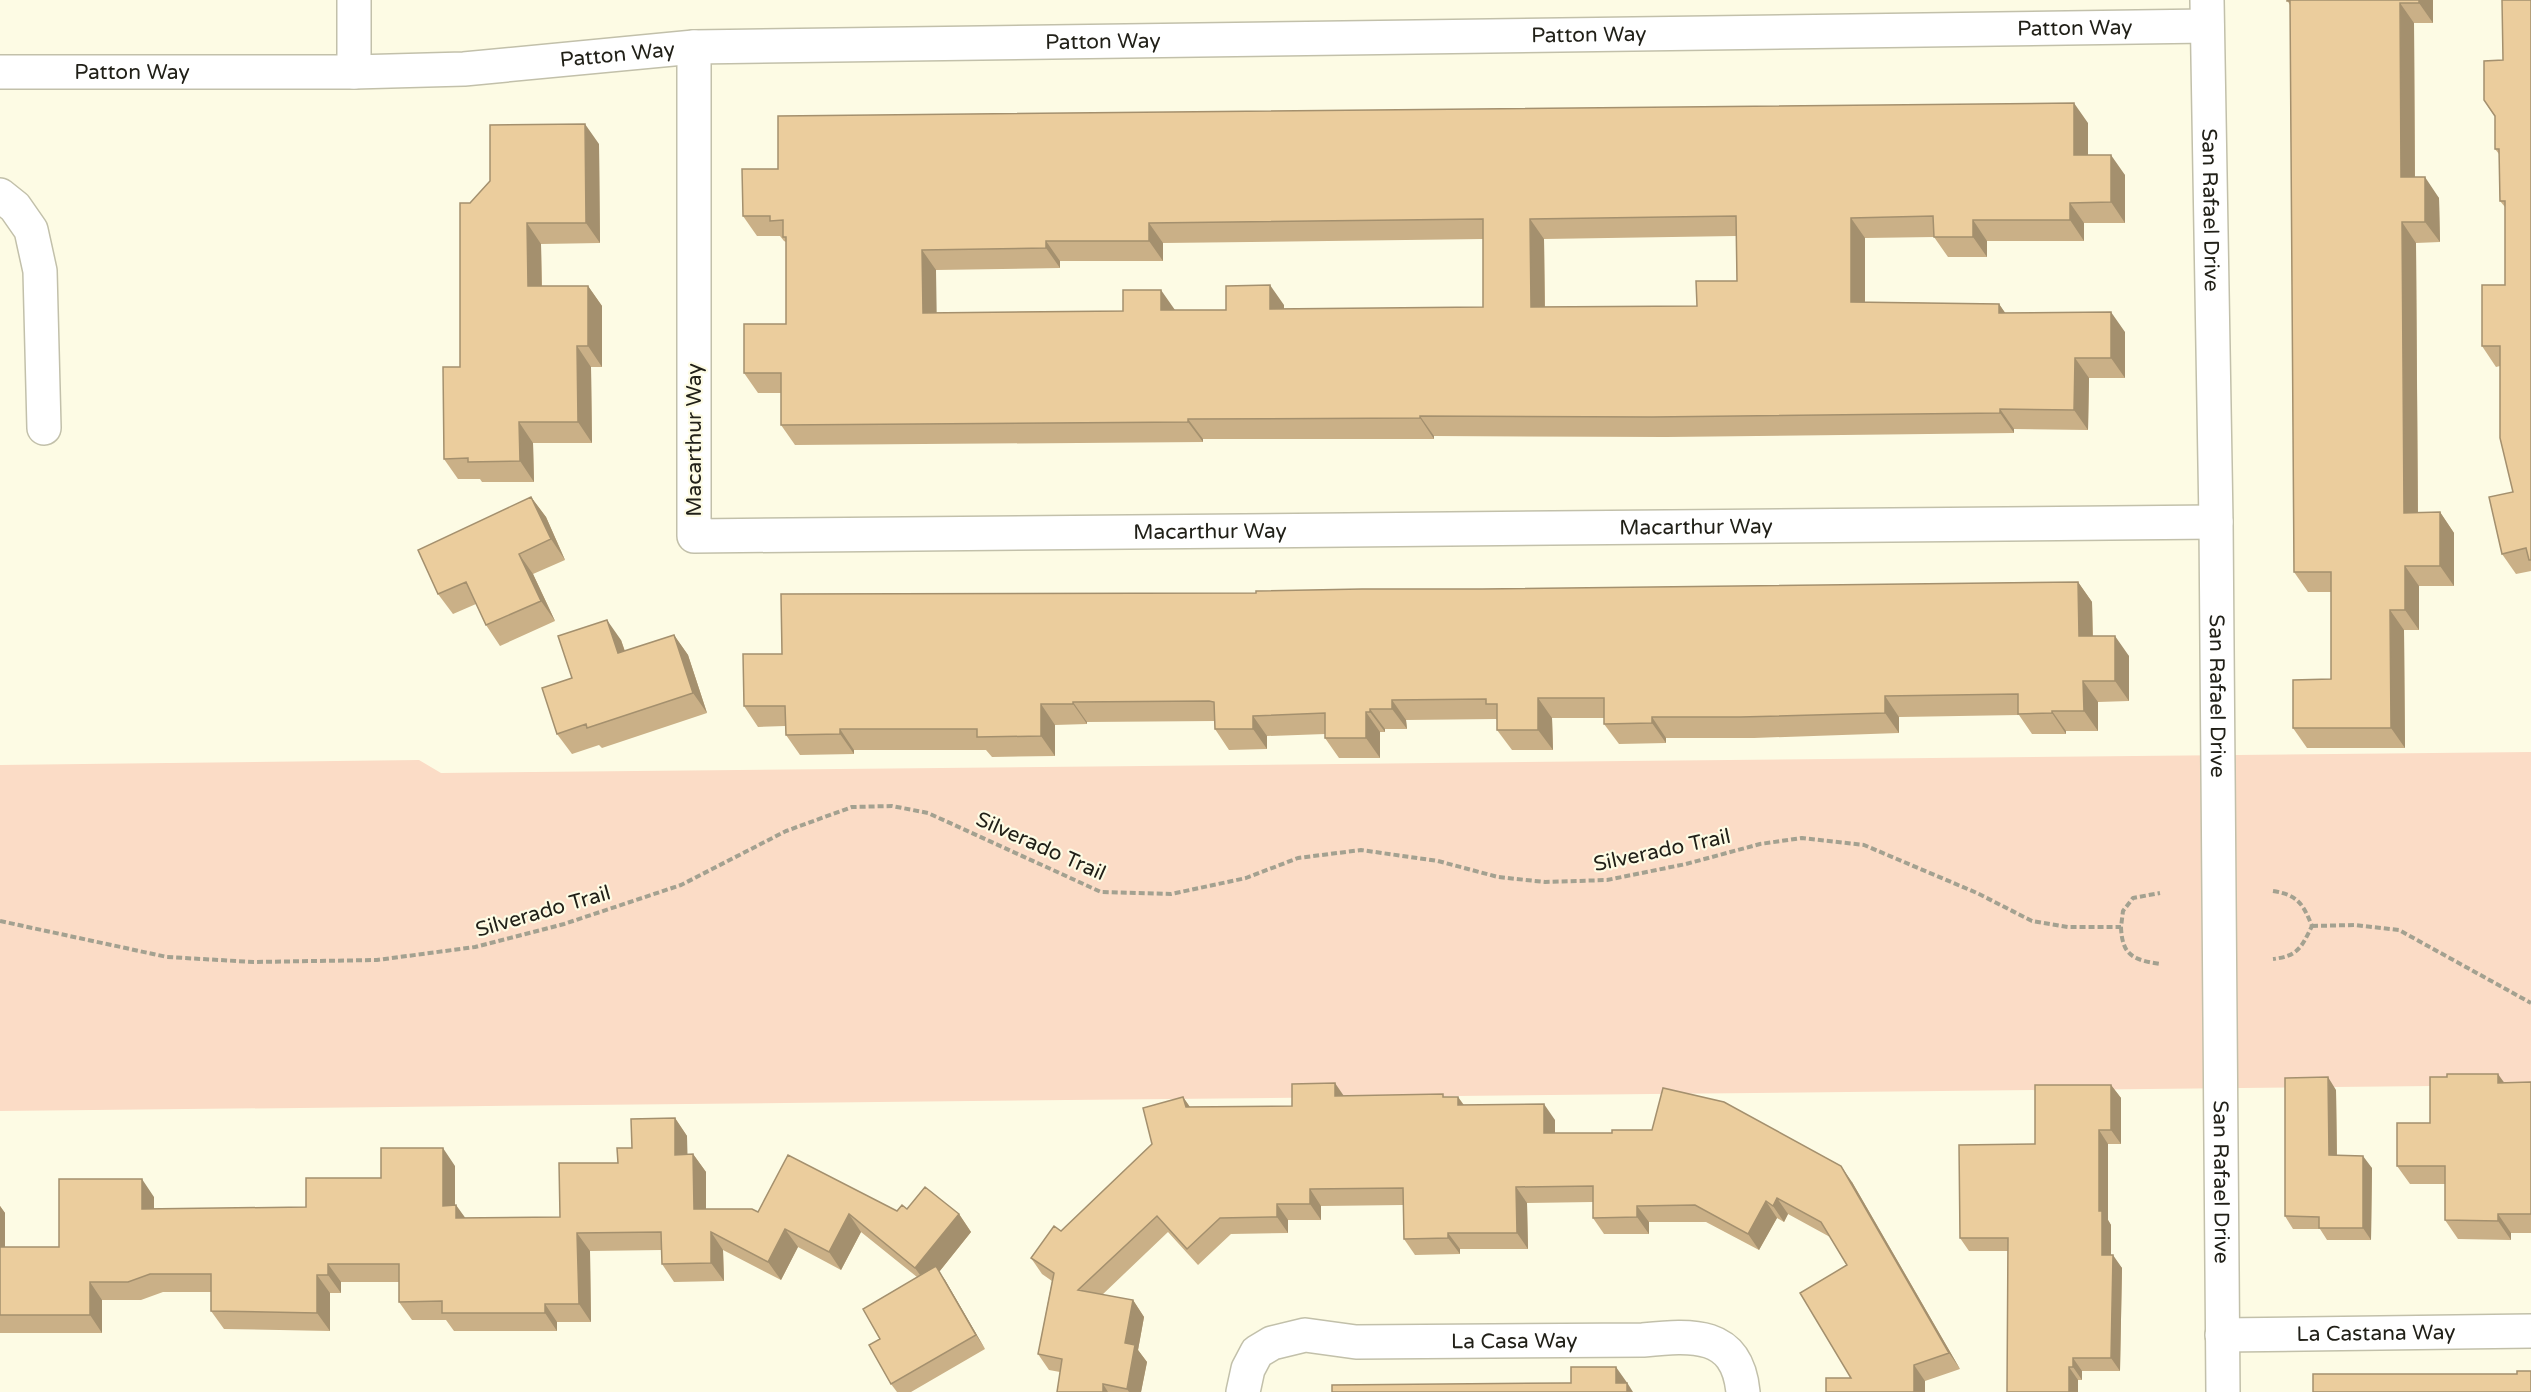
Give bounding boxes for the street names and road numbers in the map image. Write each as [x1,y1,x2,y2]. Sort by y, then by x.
street label: Patton Way [2017,15,2133,42]
street label: Patton Way [1531,22,1647,48]
street label: Patton Way [1045,29,1161,55]
street label: Patton Way [559,37,676,73]
street label: Patton Way [74,60,190,85]
street label: San Rafael Drive [2196,128,2224,292]
street label: Macarthur Way [682,363,707,517]
street label: Macarthur Way [1619,514,1773,540]
street label: Macarthur Way [1133,519,1287,545]
street label: San Rafael Drive [2204,614,2230,778]
street label: Silverado Trail [972,807,1109,886]
street label: Silverado Trail [1591,824,1733,877]
street label: Silverado Trail [473,880,614,943]
street label: San Rafael Drive [2208,1100,2234,1264]
street label: La Castana Way [2296,1320,2456,1347]
street label: La Casa Way [1451,1328,1578,1354]

